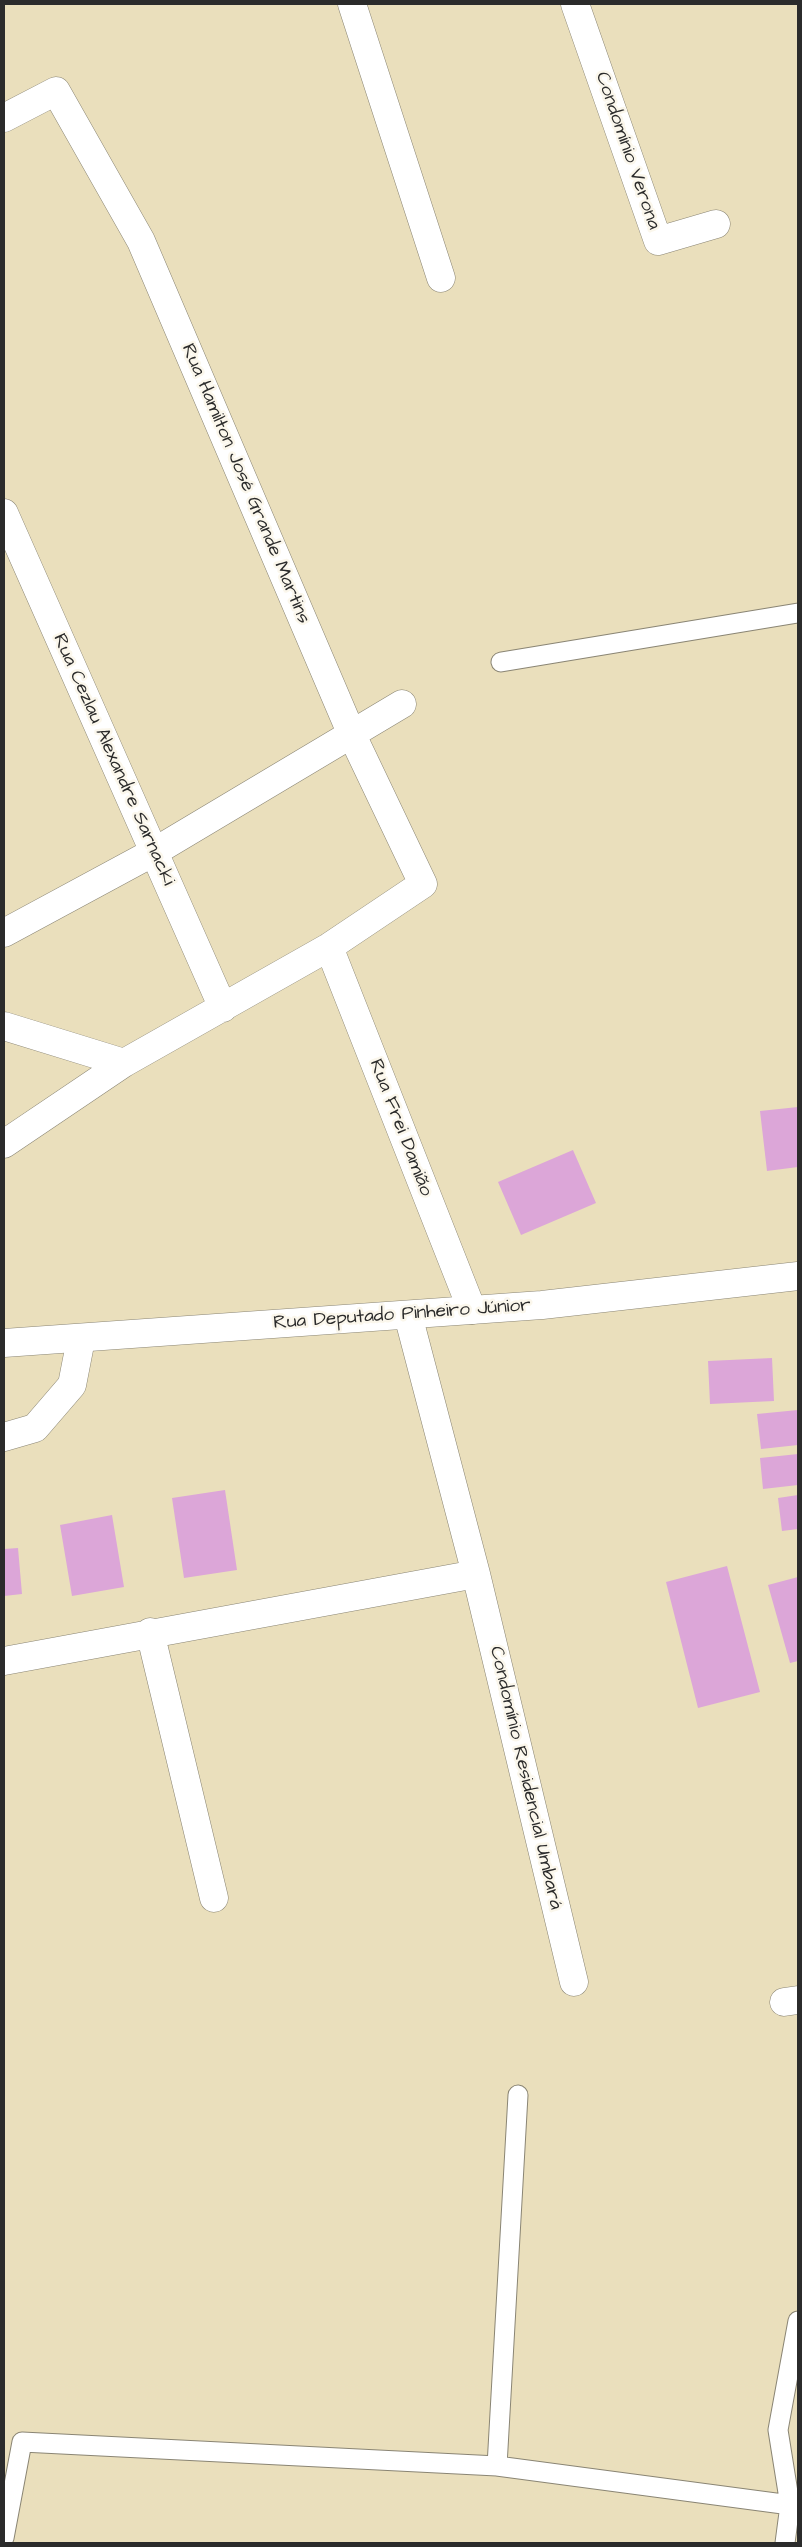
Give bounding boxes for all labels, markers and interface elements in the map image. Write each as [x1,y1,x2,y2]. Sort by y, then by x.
street label: Condomínio Verona [589,69,665,233]
street label: Rua Hamilton José Grande Martins [176,341,314,627]
street label: Rua Cezlau Alexandre Sarnacki [47,631,179,889]
street label: Rua Frei Damião [363,1056,437,1200]
street label: Rua Deputado Pinheiro Júnior [273,1295,531,1335]
street label: Condomínio Residencial Umbará [484,1644,566,1912]

